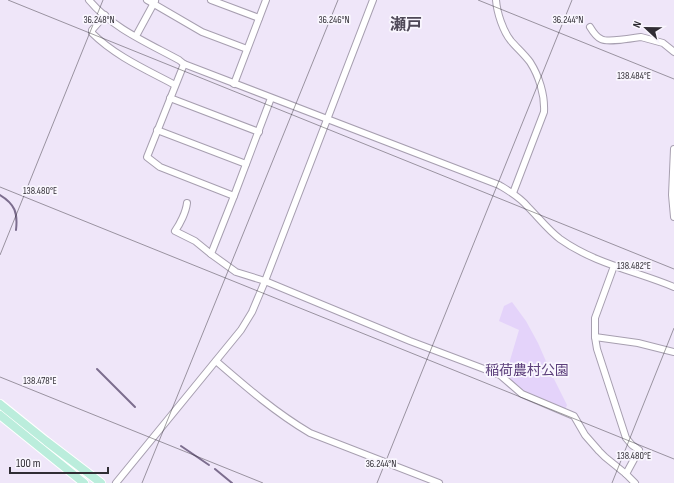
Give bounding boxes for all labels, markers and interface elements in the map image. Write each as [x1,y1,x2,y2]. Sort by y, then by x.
north arrow [626,8,666,48]
text: 36.248°N [83,14,115,26]
text: 36.246°N [318,14,350,26]
text: 36.244°N [553,14,583,26]
district label: 瀬戸 [390,16,422,35]
text: N [630,19,644,30]
text: 138.484°E [617,70,651,82]
text: 138.480°E [23,185,57,197]
text: 138.482°E [617,260,651,272]
park label: 稲荷農村公園 [485,362,569,379]
text: 138.478°E [23,375,57,387]
scale bar [10,449,108,475]
text: 138.480°E [617,450,651,462]
text: 100 m [16,456,41,471]
text: 36.244°N [366,458,396,470]

